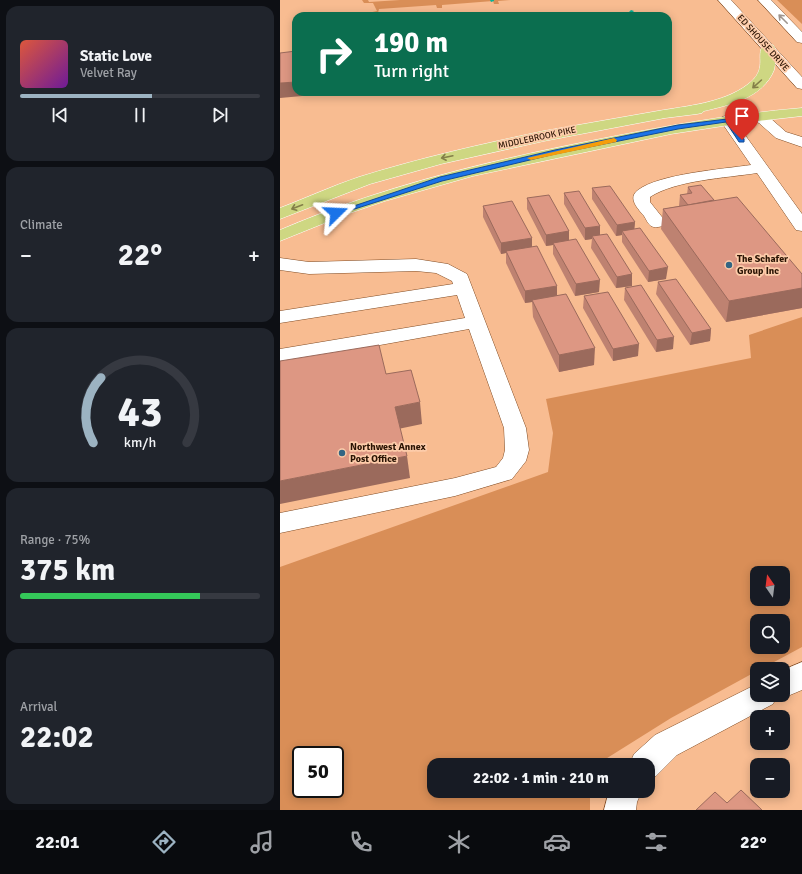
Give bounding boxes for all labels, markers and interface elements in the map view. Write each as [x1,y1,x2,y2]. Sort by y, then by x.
street label: ED SHOUSE DRIVE [735,13,791,73]
one-way arrow [778,14,788,24]
text: 190 m [374,26,448,60]
icon: right [308,28,360,80]
text: Static Love [80,47,152,65]
text: Turn right [374,60,449,82]
text: Velvet Ray [80,65,137,81]
one-way arrow [752,79,762,88]
pin [725,99,759,140]
icon: previous [49,104,71,126]
icon: pause [129,104,151,126]
icon: next [209,104,231,126]
icon: arrive [731,105,753,127]
street label: MIDDLEBROOK PIKE [497,124,577,152]
one-way arrow [440,154,453,162]
position arrow [315,192,357,234]
one-way arrow [291,204,303,212]
text: Climate [20,217,63,233]
text: 22° [118,237,162,274]
text: − [20,242,32,269]
text: + [248,242,260,269]
place label: The Schafer Group Inc [737,253,788,277]
marker: The Schafer Group Inc [724,260,734,270]
text: 43 [118,387,162,438]
text: km/h [124,434,156,451]
place label: Northwest Annex Post Office [350,441,426,465]
marker: Northwest Annex Post Office [337,448,347,458]
text: Range · 75% [20,532,90,548]
text: 375 km [20,552,115,589]
north arrow [750,566,790,606]
map controls [750,566,790,798]
button: search [750,614,790,654]
button: layers [750,662,790,702]
text: Arrival [20,699,57,715]
button: + [750,710,790,750]
text: 22:02 [20,719,94,756]
speed limit sign: 50 [292,746,344,798]
button: − [750,758,790,798]
text: 22:02 · 1 min · 210 m [473,769,609,787]
icon: directions [150,828,178,856]
icon: music [248,828,276,856]
icon: phone [347,828,375,856]
icon: climate [445,828,473,856]
icon: car [543,828,571,856]
icon: filters [642,828,670,856]
text: 22:01 [35,831,79,853]
text: 22° [740,831,767,853]

